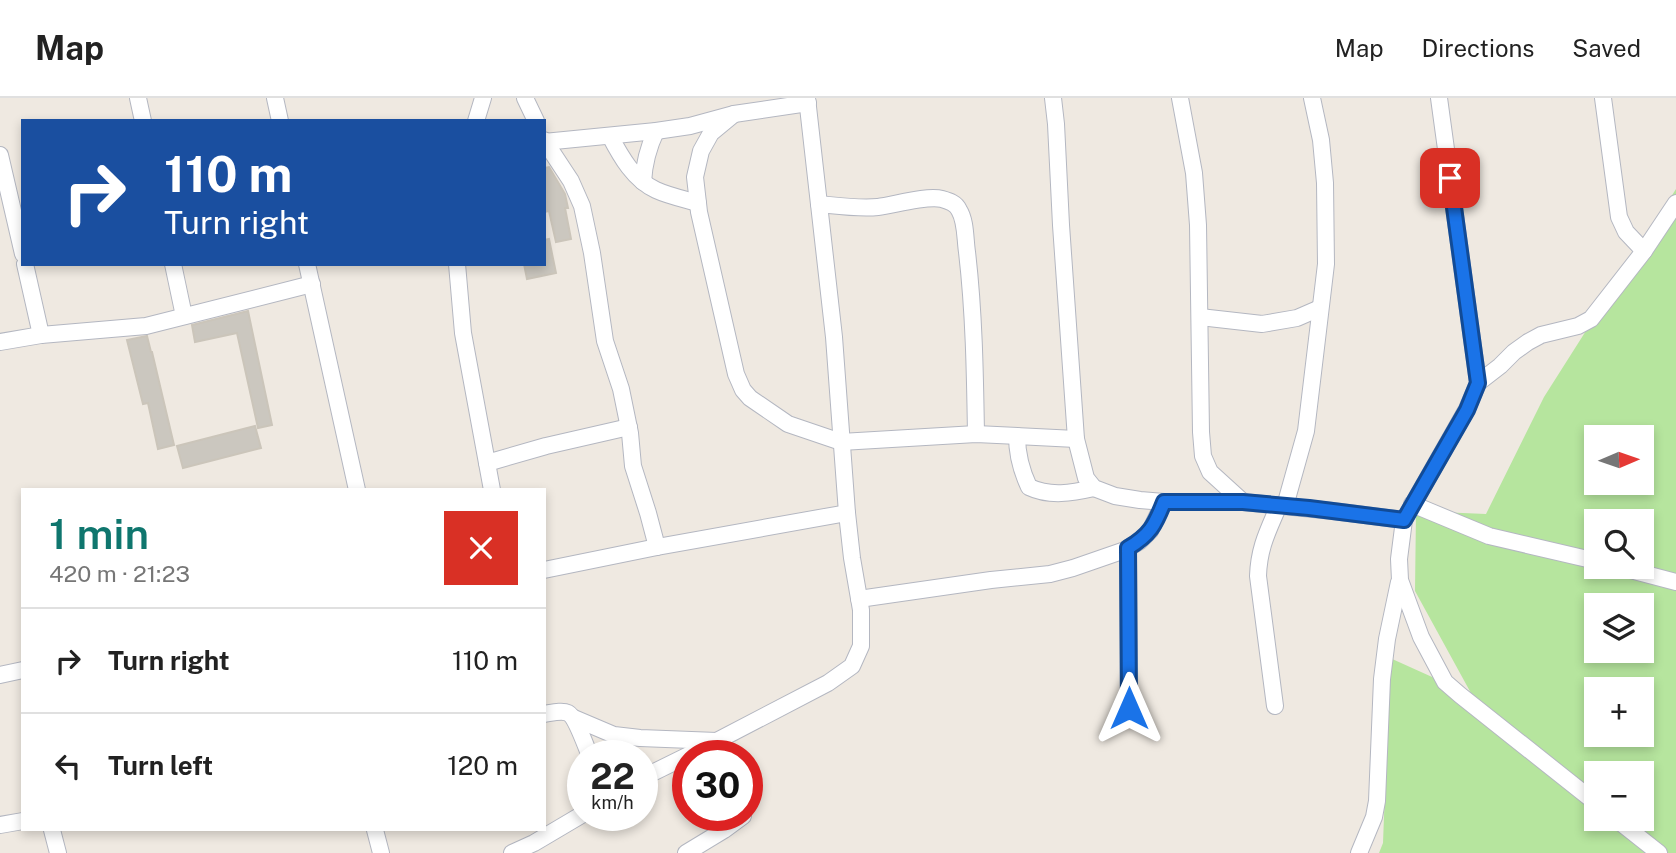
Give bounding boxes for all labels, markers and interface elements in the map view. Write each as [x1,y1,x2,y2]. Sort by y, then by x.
text: Map [35,29,104,67]
text: Map [1335,34,1384,62]
text: Directions [1422,34,1534,62]
text: Saved [1572,34,1641,62]
text: 110 m [164,145,292,203]
icon: right [49,147,140,238]
pin [1420,148,1480,208]
icon: arrive [1431,159,1469,197]
text: Turn right [164,204,309,241]
north arrow [1584,425,1654,495]
map controls [1584,425,1654,831]
text: 1 min [49,509,149,558]
button: search [1584,509,1654,579]
button: close [444,511,518,585]
text: 420 m · 21:23 [49,560,190,587]
button: layers [1584,593,1654,663]
icon: right [49,642,87,680]
text: Turn right [108,645,230,676]
text: 110 m [452,645,518,676]
position arrow [1092,671,1166,745]
button: + [1584,677,1654,747]
speed limit sign: 30 [672,740,763,831]
icon: left [49,747,87,785]
text: Turn left [108,750,213,781]
text: 120 m [447,750,518,781]
text: 22 [590,756,635,797]
button: − [1584,761,1654,831]
text: km/h [591,792,634,813]

